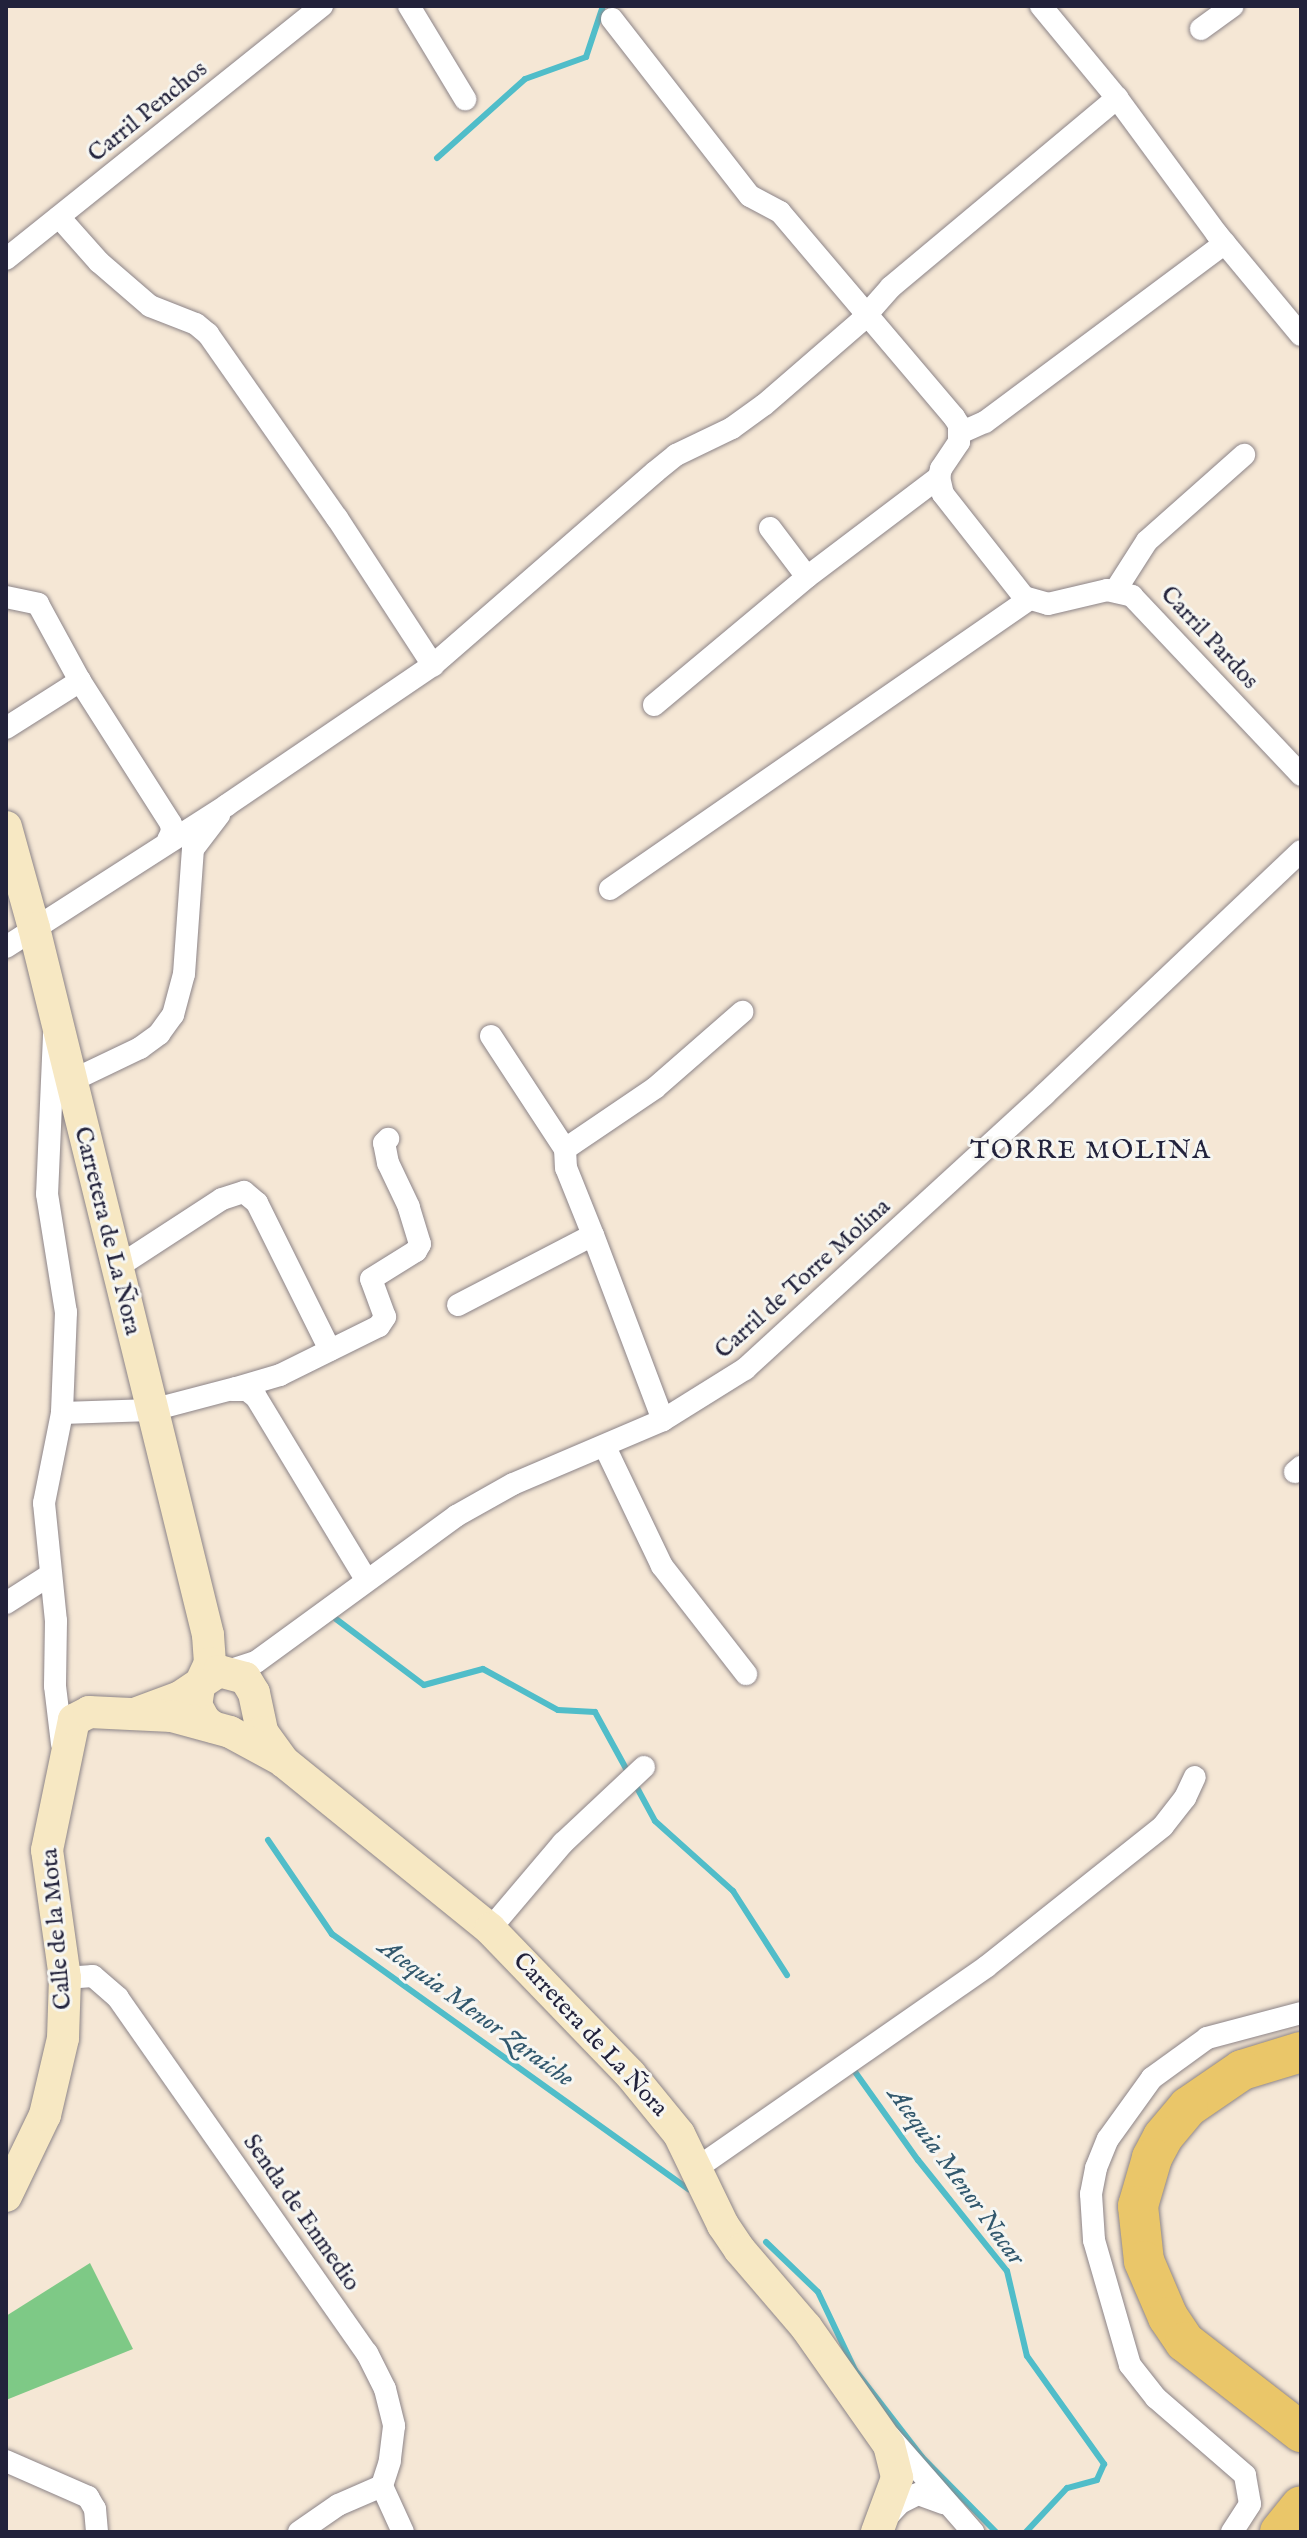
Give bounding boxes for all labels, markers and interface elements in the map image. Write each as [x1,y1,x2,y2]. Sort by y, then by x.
street label: Carril Penchos [83,55,213,169]
street label: Carril Pardos [1154,580,1264,696]
street label: Carretera de La Ñora [67,1124,147,1338]
district label: TORRE MOLINA [970,1135,1212,1167]
street label: Carril de Torre Molina [709,1193,897,1365]
street label: Calle de la Mota [36,1847,78,2011]
water label: Acequia Menor Zaraiche [372,1932,580,2094]
street label: Carretera de La Ñora [507,1947,673,2123]
water label: Acequia Menor Nacar [881,2081,1031,2271]
street label: Senda de Enmedio [236,2129,366,2297]

